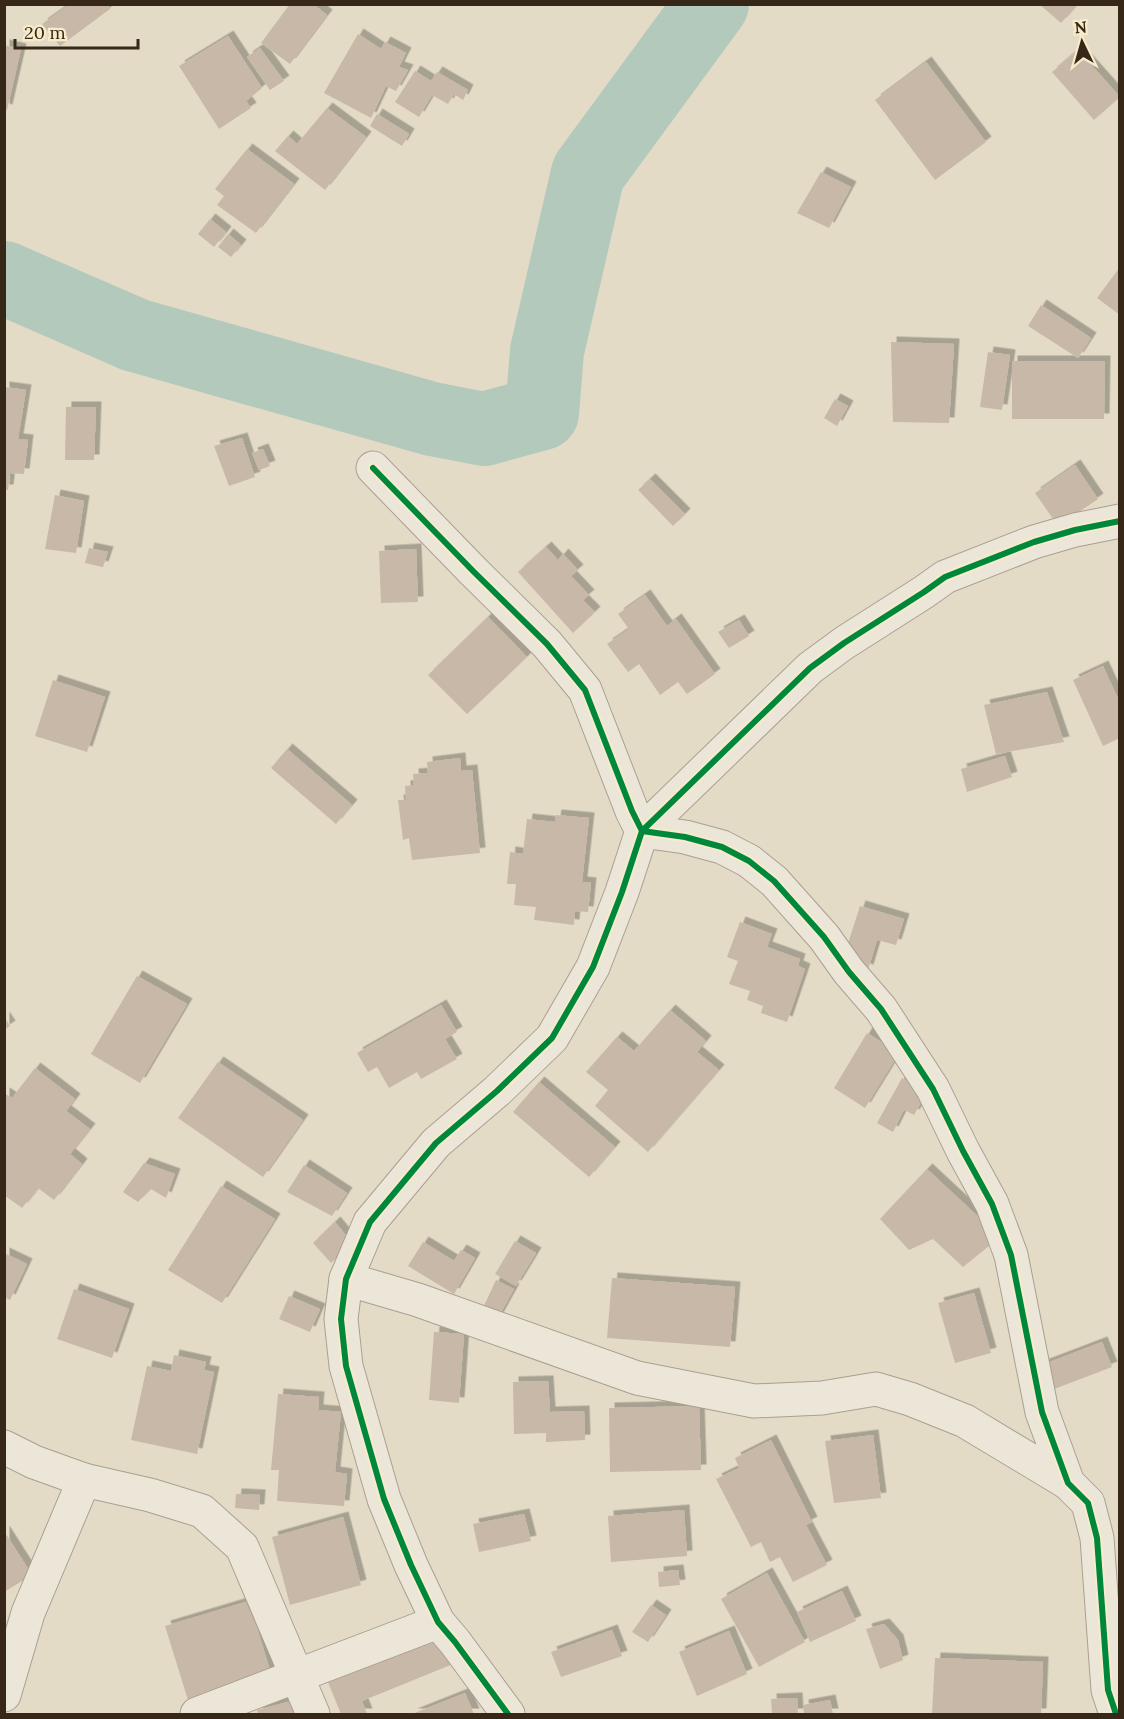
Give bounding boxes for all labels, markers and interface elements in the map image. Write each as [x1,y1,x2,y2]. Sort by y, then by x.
scale bar [15,12,138,50]
north arrow [1052,12,1112,72]
text: N [1074,17,1088,38]
text: 20 m [24,21,66,44]

